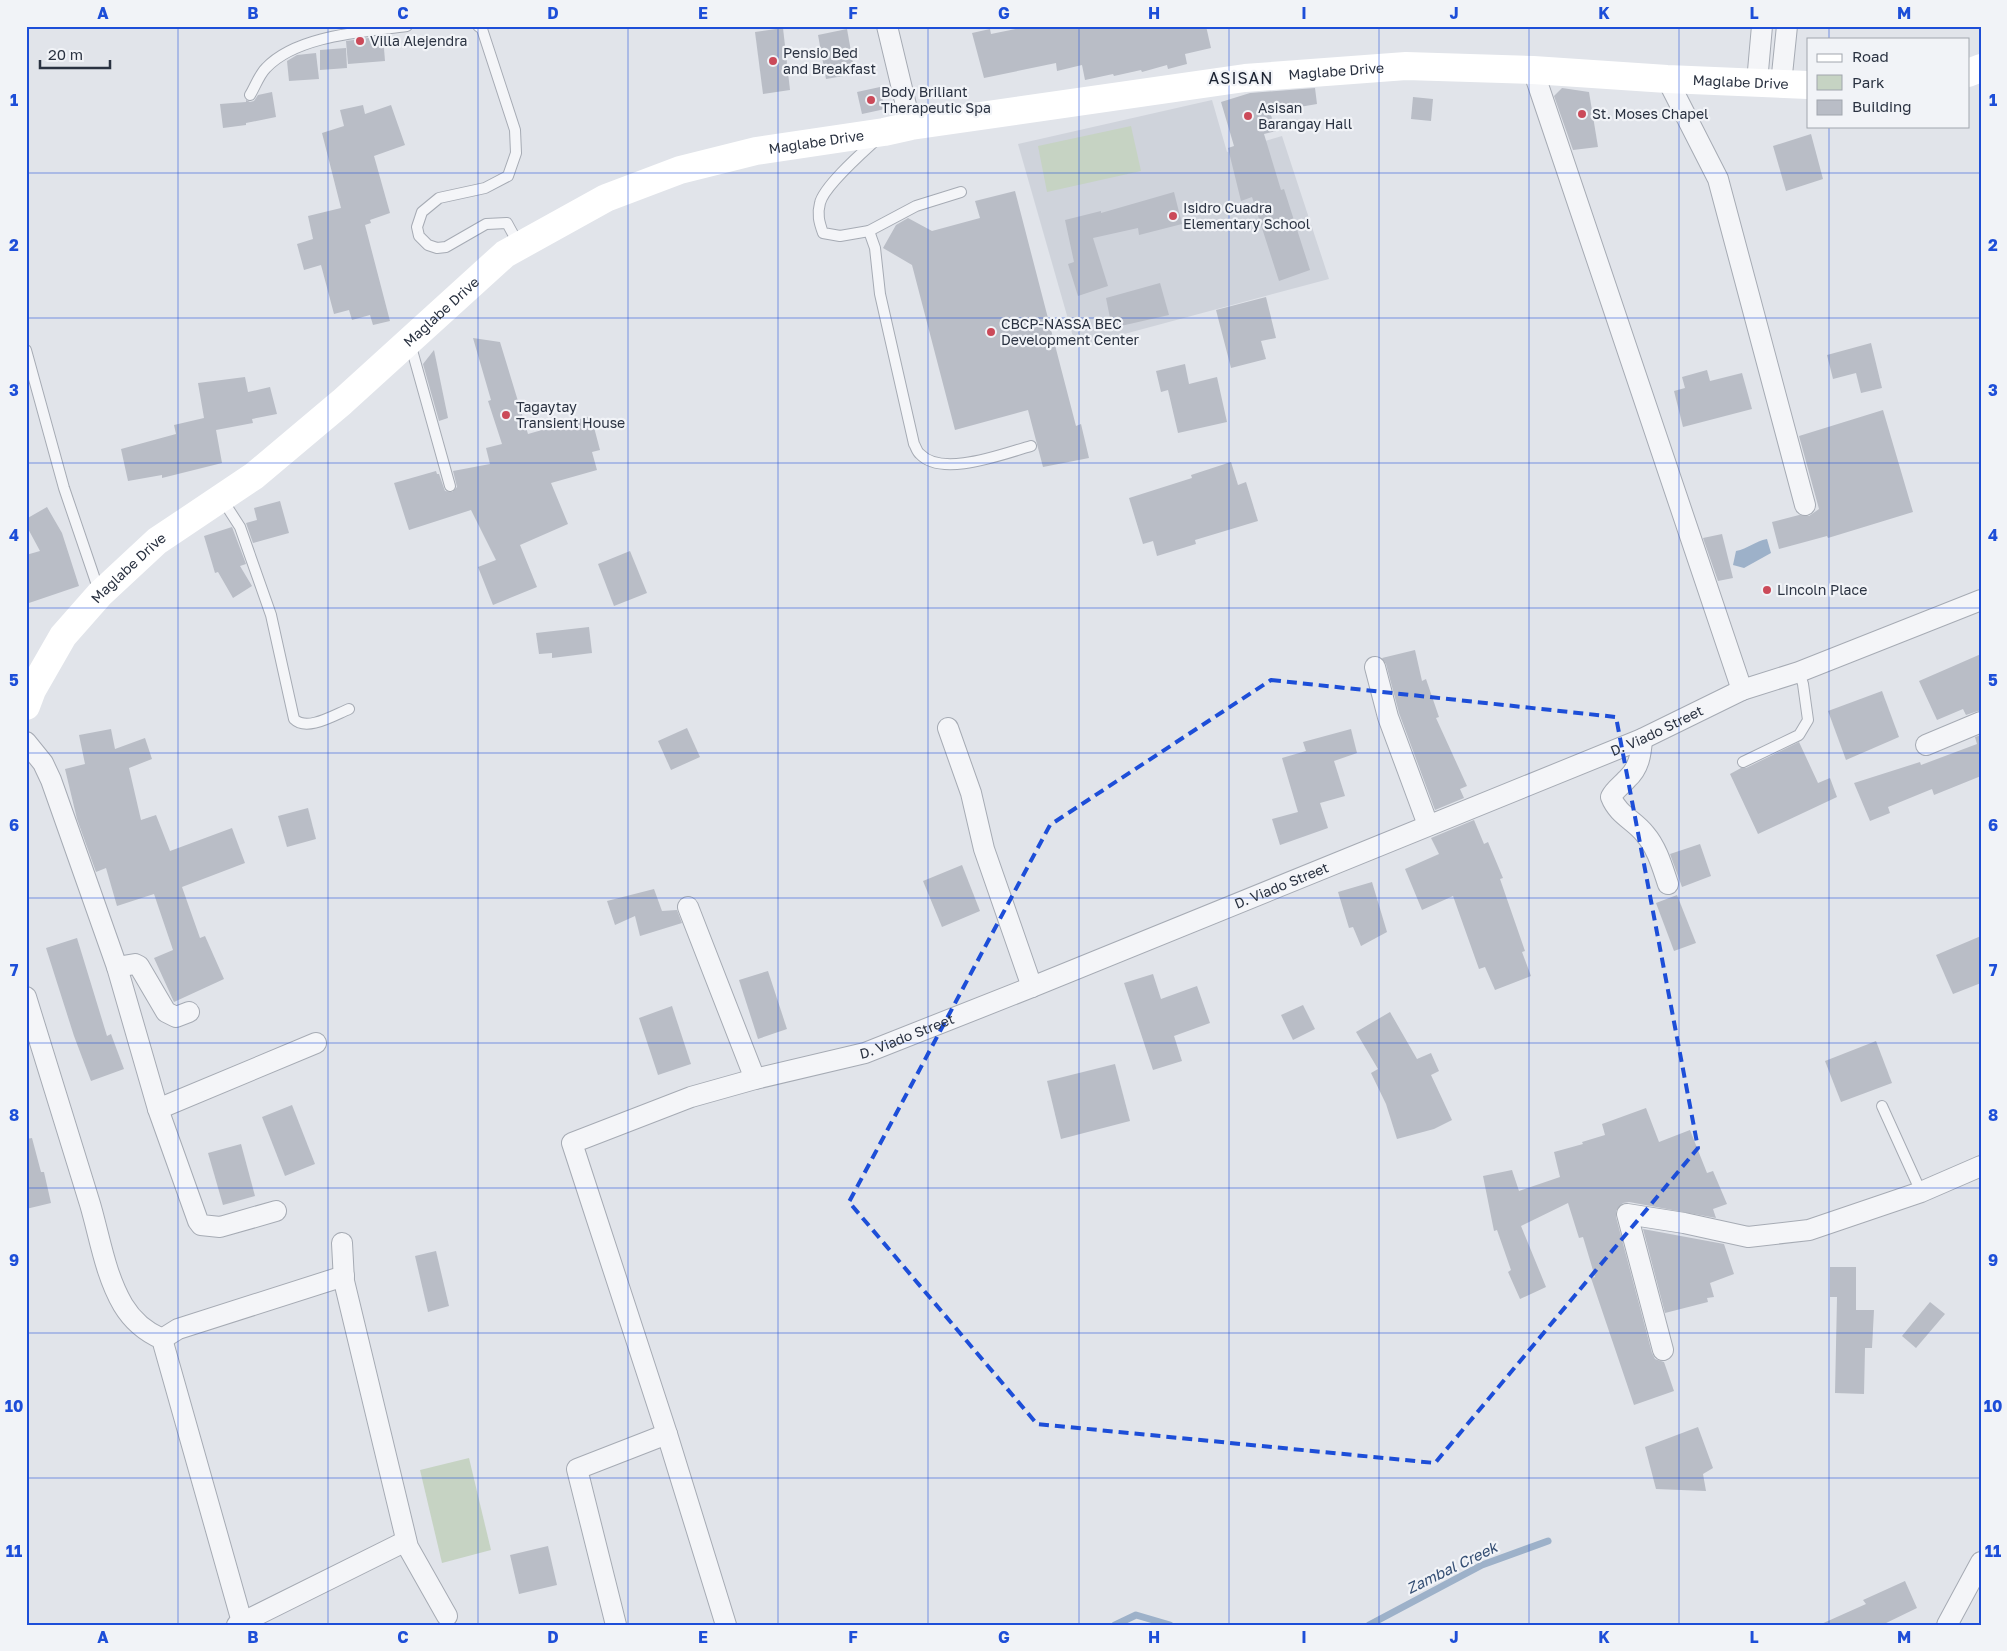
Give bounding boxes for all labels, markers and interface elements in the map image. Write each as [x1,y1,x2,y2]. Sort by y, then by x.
text: A [97,3,109,23]
text: B [247,3,259,23]
text: C [397,3,409,23]
text: D [547,3,559,23]
text: E [698,3,708,23]
text: F [848,3,858,23]
text: G [998,3,1010,23]
text: H [1148,3,1160,23]
text: I [1301,3,1307,23]
text: J [1449,3,1459,23]
text: K [1598,3,1610,23]
text: L [1749,3,1759,23]
text: M [1897,3,1911,23]
place label: Villa Alejendra [370,32,467,49]
marker: Villa Alejendra [354,35,366,47]
scale bar [40,38,110,70]
legend [1807,38,1970,128]
place label: Pensio Bed and Breakfast [783,44,876,77]
text: 20 m [48,45,83,63]
text: Road [1852,47,1889,65]
marker: Pensio Bed and Breakfast [767,55,779,67]
street label: Maglabe Drive [1288,59,1385,83]
district label: ASISAN [1209,68,1273,88]
street label: Maglabe Drive [1692,71,1789,92]
text: Park [1852,73,1885,91]
place label: Body Briliant Therapeutic Spa [881,83,991,116]
text: 1 [10,90,18,110]
text: 1 [1989,90,1997,110]
marker: Body Briliant Therapeutic Spa [865,94,877,106]
text: Building [1852,97,1912,115]
place label: Asisan Barangay Hall [1258,99,1352,132]
place label: St. Moses Chapel [1592,105,1709,122]
marker: St. Moses Chapel [1576,108,1588,120]
marker: Asisan Barangay Hall [1242,110,1254,122]
street label: Maglabe Drive [768,126,865,157]
place label: Isidro Cuadra Elementary School [1183,199,1310,232]
marker: Isidro Cuadra Elementary School [1167,210,1179,222]
text: 2 [9,235,19,255]
text: 2 [1988,235,1998,255]
street label: Maglabe Drive [400,273,482,350]
place label: CBCP-NASSA BEC Development Center [1001,315,1140,348]
marker: CBCP-NASSA BEC Development Center [985,326,997,338]
text: 3 [9,380,19,400]
text: 3 [1988,380,1998,400]
place label: Tagaytay Transient House [516,398,625,431]
marker: Tagaytay Transient House [500,409,512,421]
text: 4 [9,525,19,545]
text: 4 [1988,525,1998,545]
street label: Maglabe Drive [87,529,169,606]
place label: Lincoln Place [1777,581,1867,598]
marker: Lincoln Place [1761,584,1773,596]
text: 5 [9,670,19,690]
text: 5 [1988,670,1998,690]
street label: D. Viado Street [1608,701,1706,759]
text: 6 [9,815,19,835]
text: 6 [1988,815,1998,835]
street label: D. Viado Street [1232,858,1331,912]
text: 7 [10,960,19,980]
text: 7 [1989,960,1998,980]
street label: D. Viado Street [858,1010,956,1062]
text: 8 [9,1105,19,1125]
text: 8 [1988,1105,1998,1125]
text: 9 [9,1250,19,1270]
text: 9 [1988,1250,1998,1270]
text: 10 [5,1396,23,1416]
text: 10 [1984,1396,2002,1416]
water label: Zambal Creek [1403,1537,1501,1597]
text: 11 [6,1541,22,1561]
text: 11 [1985,1541,2001,1561]
text: A [97,1627,109,1647]
text: B [247,1627,259,1647]
text: C [397,1627,409,1647]
text: D [547,1627,559,1647]
text: E [698,1627,708,1647]
text: F [848,1627,858,1647]
text: G [998,1627,1010,1647]
text: H [1148,1627,1160,1647]
text: I [1301,1627,1307,1647]
text: J [1449,1627,1459,1647]
text: K [1598,1627,1610,1647]
text: L [1749,1627,1759,1647]
text: M [1897,1627,1911,1647]

